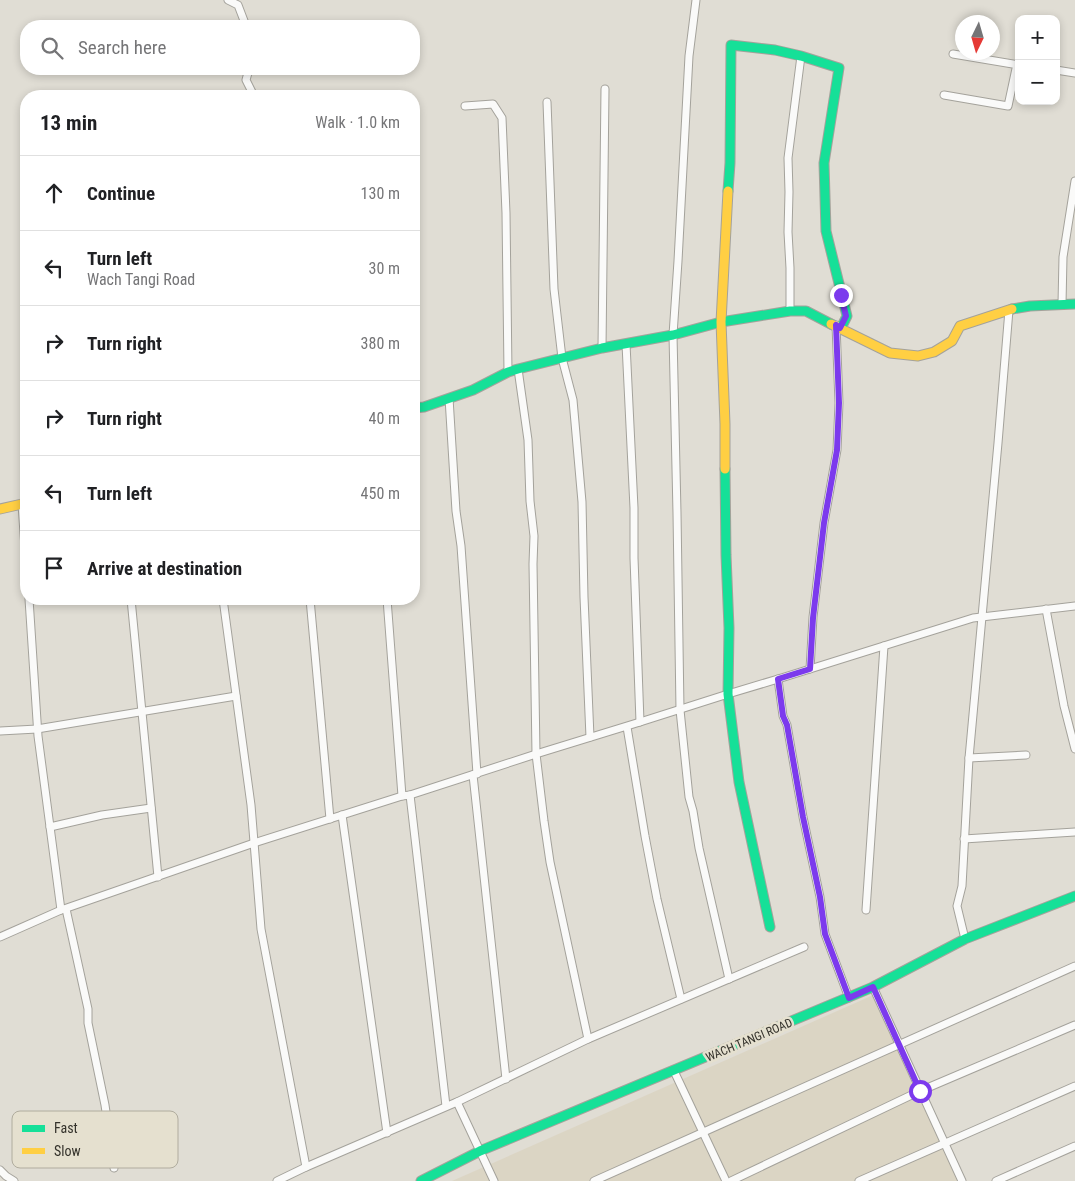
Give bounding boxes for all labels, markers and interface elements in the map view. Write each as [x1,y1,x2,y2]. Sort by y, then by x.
north arrow [955,15,1000,60]
map controls [1015,15,1060,105]
button: + [1015,15,1060,60]
search box [20,20,420,75]
icon: search [38,34,66,62]
text: Search here [78,36,166,59]
button: − [1015,60,1060,105]
text: 13 min [40,111,97,135]
text: Walk · 1.0 km [315,113,400,132]
icon: ahead [40,179,68,207]
text: Continue [87,182,155,205]
text: 130 m [361,184,400,203]
text: Turn left [87,247,152,270]
icon: left [40,254,68,282]
text: 30 m [368,259,400,278]
text: Wach Tangi Road [87,270,195,289]
route end [830,284,853,307]
icon: right [40,329,68,357]
text: Turn right [87,332,162,355]
text: 380 m [361,334,400,353]
icon: right [40,404,68,432]
text: Turn right [87,407,162,430]
text: 40 m [368,409,400,428]
icon: left [40,479,68,507]
text: Turn left [87,482,152,505]
text: 450 m [361,484,400,503]
icon: arrive [40,554,68,582]
text: Arrive at destination [87,557,242,580]
street label: WACH TANGI ROAD [704,1015,795,1065]
route start [909,1080,932,1103]
legend [12,1111,178,1168]
text: Fast [54,1120,78,1136]
text: Slow [54,1143,81,1159]

